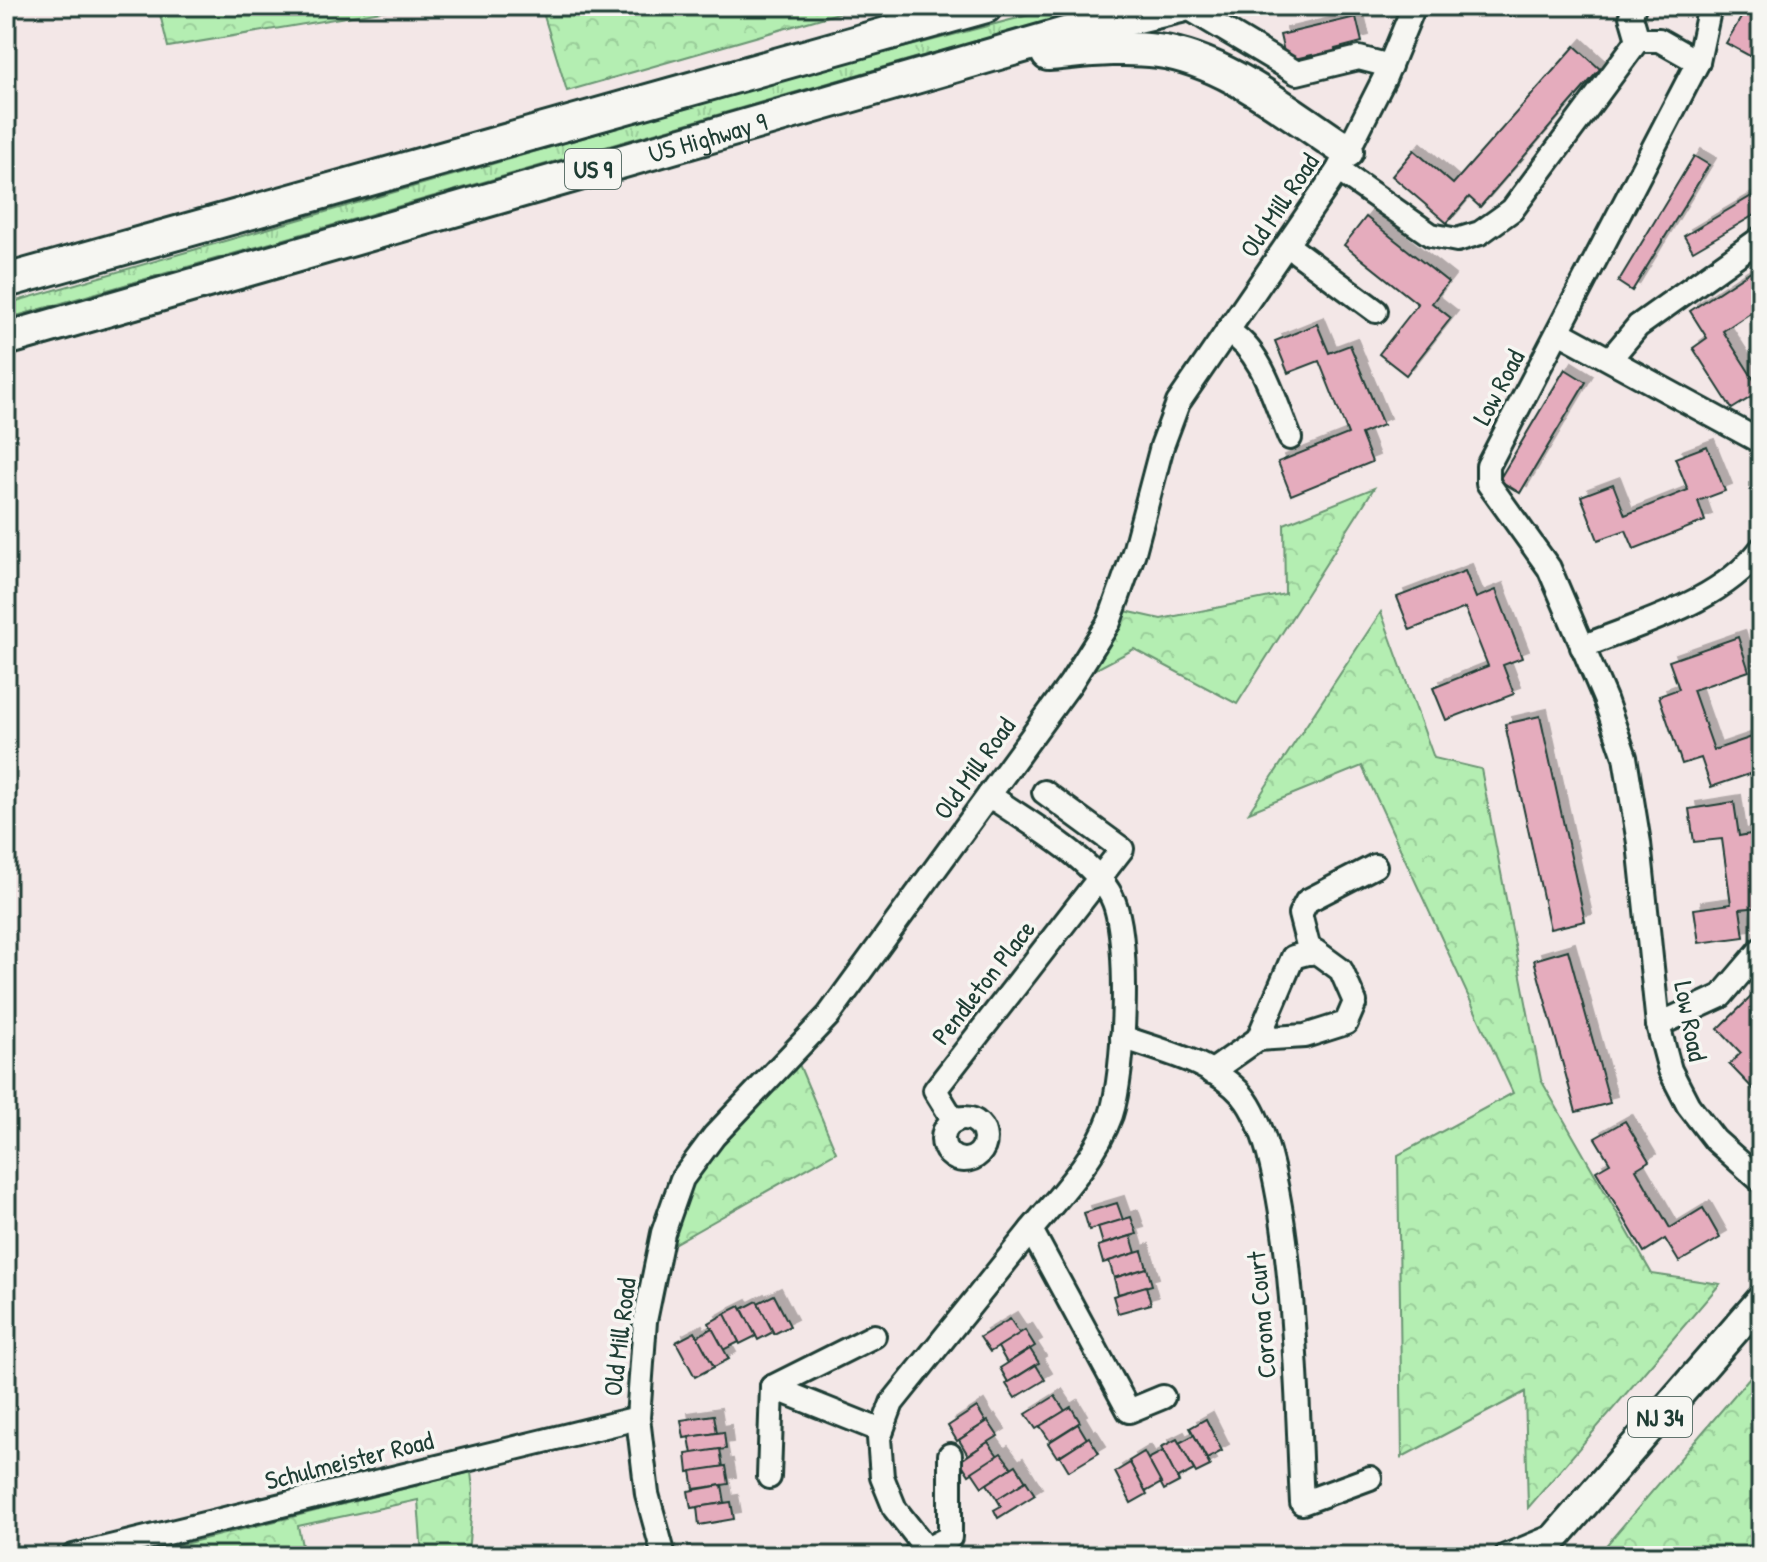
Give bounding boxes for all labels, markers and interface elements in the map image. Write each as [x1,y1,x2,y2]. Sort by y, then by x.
street label: US Highway 9 [644,103,771,171]
street label: Old Mill Road [1231,146,1327,264]
road number: US 9 [565,149,621,189]
street label: Low Road [1464,343,1532,431]
street label: Old Mill Road [925,710,1023,826]
street label: Pendleton Place [923,912,1043,1052]
street label: Low Road [1666,978,1716,1064]
street label: Corona Court [1238,1249,1284,1380]
street label: Old Mill Road [594,1276,644,1398]
road number: NJ 34 [1628,1397,1692,1437]
street label: Schulmeister Road [261,1422,437,1498]

